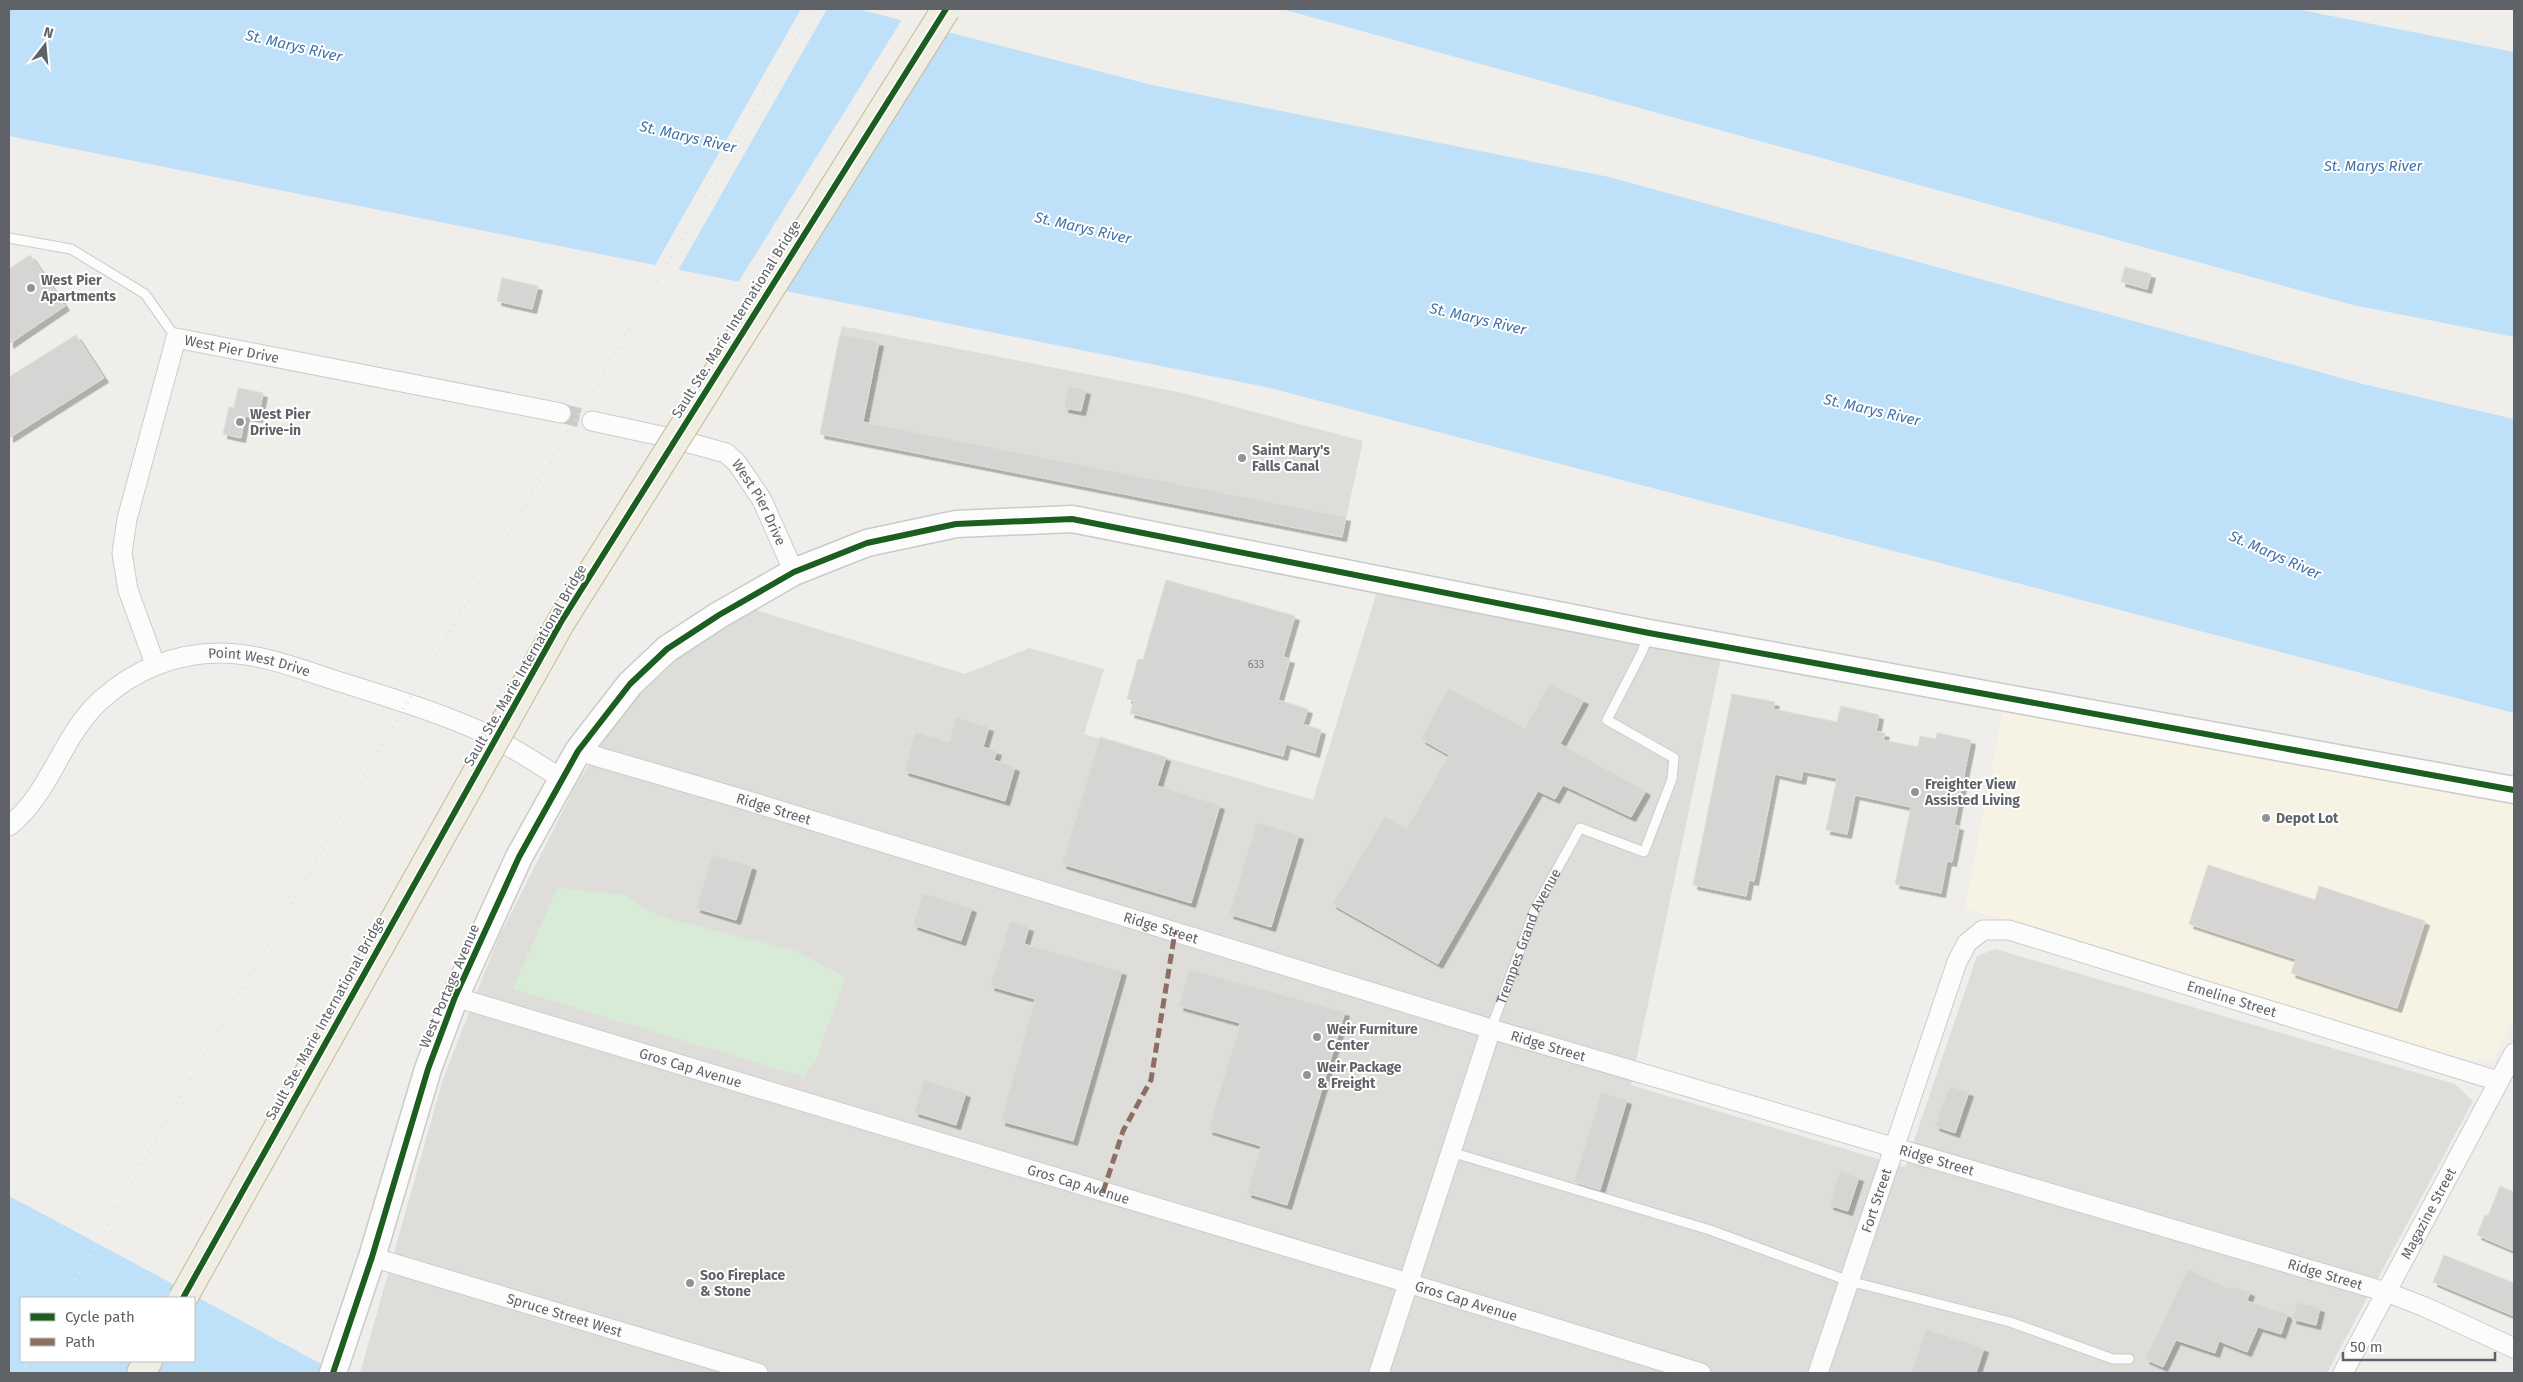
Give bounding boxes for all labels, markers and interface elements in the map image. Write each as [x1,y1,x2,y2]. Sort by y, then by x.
north arrow [20,20,70,70]
text: N [42,24,55,42]
water label: St. Marys River [243,26,345,66]
water label: St. Marys River [637,117,739,157]
water label: St. Marys River [2323,157,2424,175]
water label: St. Marys River [1032,208,1134,248]
street label: Sault Ste. Marie International Bridge [668,217,805,421]
place label: West Pier Apartments [40,272,116,305]
marker: West Pier Apartments [25,282,37,294]
water label: St. Marys River [1427,299,1529,339]
street label: West Pier Drive [183,332,281,367]
water label: St. Marys River [1821,390,1923,430]
place label: West Pier Drive-in [250,406,311,439]
marker: West Pier Drive-in [234,416,246,428]
place label: Saint Mary's Falls Canal [1252,442,1330,475]
marker: Saint Mary's Falls Canal [1236,452,1248,464]
street label: West Pier Drive [728,456,789,548]
water label: St. Marys River [2225,526,2325,584]
street label: Sault Ste. Marie International Bridge [461,561,590,769]
street label: Point West Drive [208,645,312,680]
house number: 633 [1248,658,1264,671]
place label: Freighter View Assisted Living [1924,776,2020,809]
marker: Freighter View Assisted Living [1909,786,1921,798]
street label: Ridge Street [734,790,814,829]
place label: Depot Lot [2276,810,2339,827]
marker: Depot Lot [2260,812,2272,824]
street label: Trempes Grand Avenue [1493,866,1565,1007]
street label: Ridge Street [1121,909,1201,948]
street label: Sault Ste. Marie International Bridge [262,913,389,1123]
street label: West Portage Avenue [416,922,483,1051]
street label: Emeline Street [2185,977,2279,1021]
place label: Weir Furniture Center [1327,1021,1418,1054]
street label: Ridge Street [1509,1027,1588,1066]
marker: Weir Furniture Center [1311,1031,1323,1043]
street label: Gros Cap Avenue [637,1045,744,1092]
place label: Weir Package & Freight [1317,1059,1402,1092]
marker: Weir Package & Freight [1301,1069,1313,1081]
street label: Ridge Street [1897,1141,1977,1180]
street label: Gros Cap Avenue [1025,1161,1132,1208]
street label: Magazine Street [2398,1164,2460,1262]
street label: Fort Street [1858,1166,1896,1235]
street label: Ridge Street [2286,1256,2366,1294]
place label: Soo Fireplace & Stone [700,1267,786,1300]
marker: Soo Fireplace & Stone [684,1277,696,1289]
street label: Gros Cap Avenue [1413,1278,1519,1325]
street label: Spruce Street West [505,1290,625,1341]
legend [20,1297,195,1362]
text: Cycle path [65,1308,135,1326]
scale bar [2343,1330,2496,1362]
text: Path [65,1333,95,1351]
text: 50 m [2350,1338,2383,1356]

